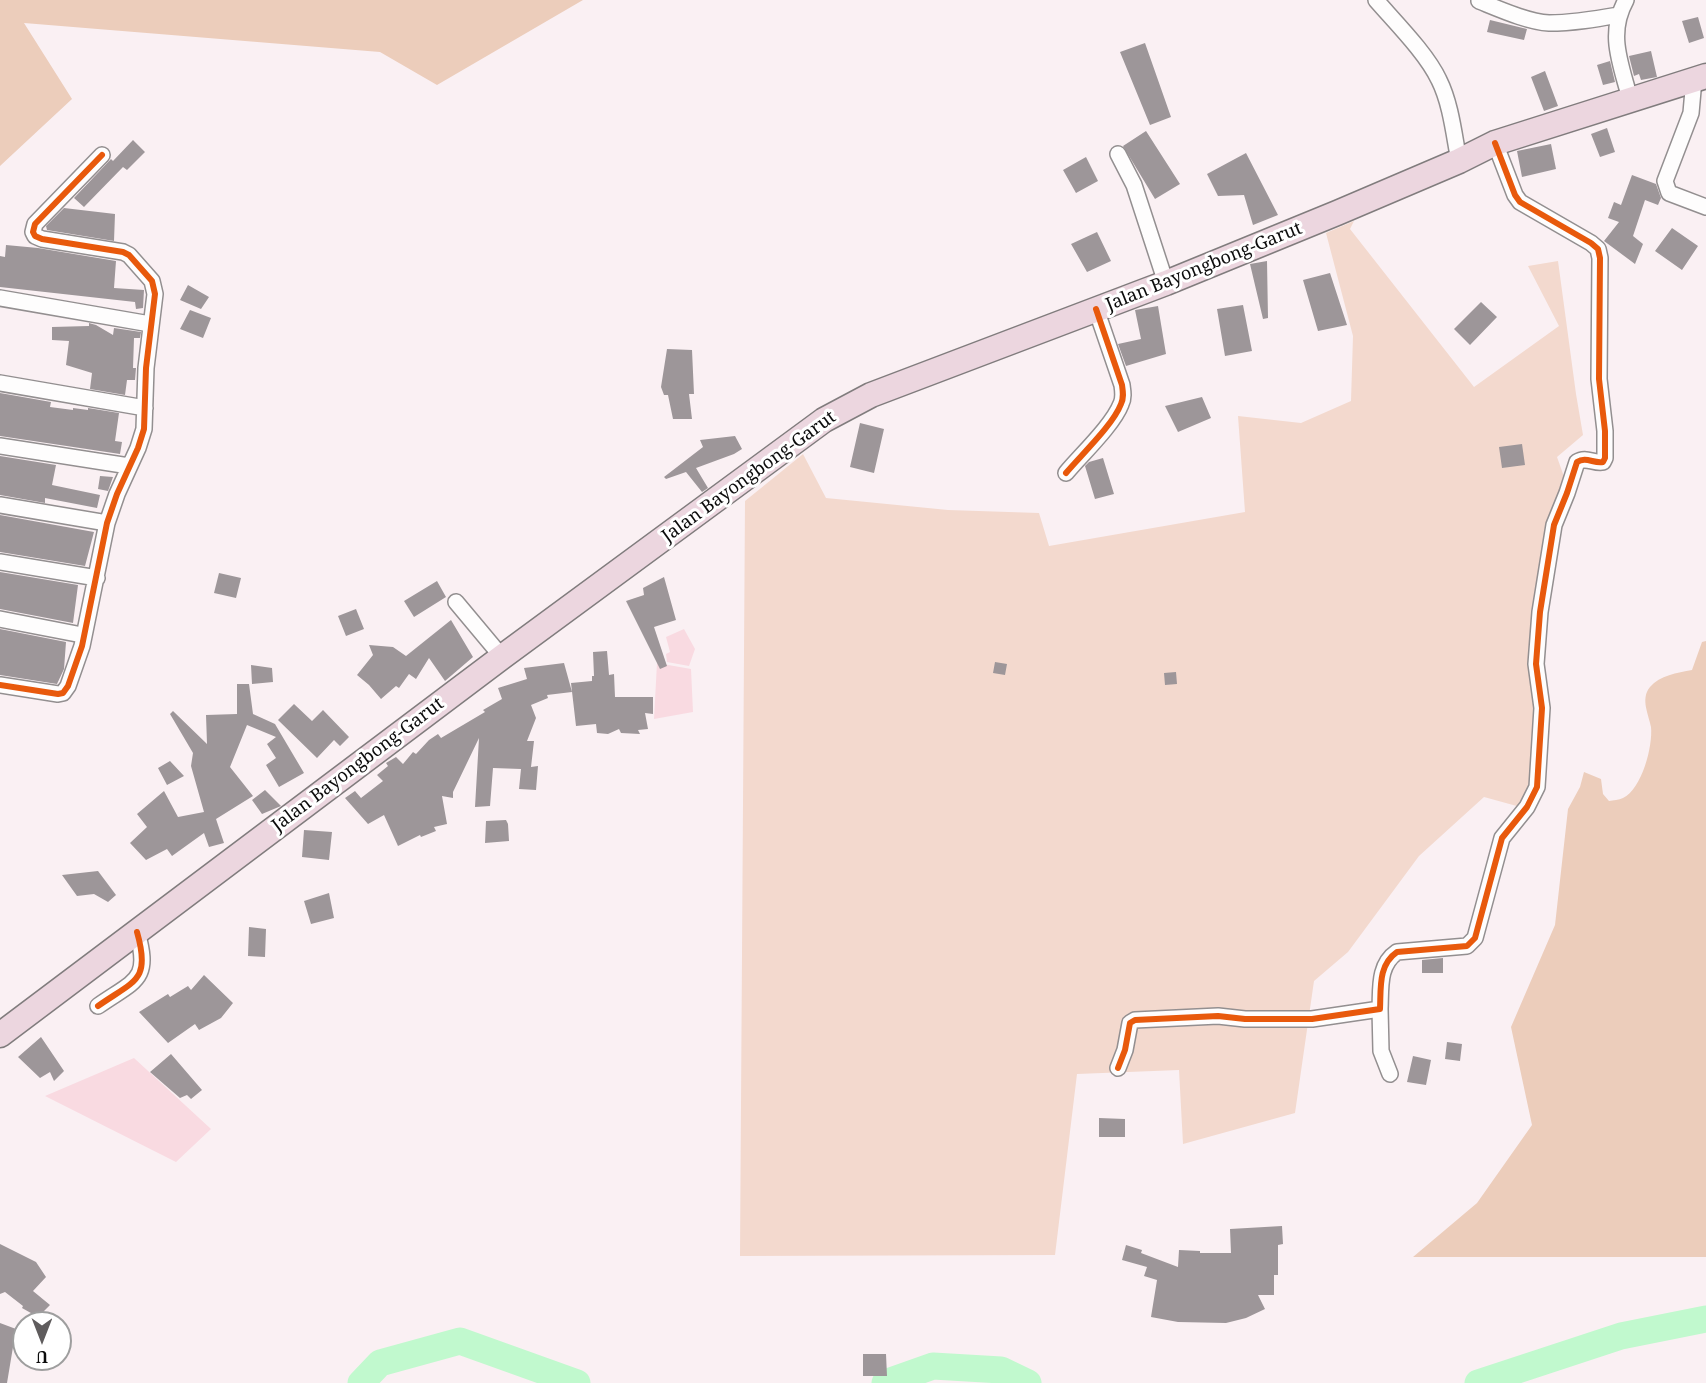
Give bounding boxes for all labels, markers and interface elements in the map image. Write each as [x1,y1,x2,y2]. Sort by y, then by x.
street label: Jalan Bayongbong-Garut [1103,218,1305,316]
street label: Jalan Bayongbong-Garut [658,407,840,547]
street label: Jalan Bayongbong-Garut [268,693,448,837]
north arrow [12,1311,72,1371]
text: U [36,1346,48,1368]

